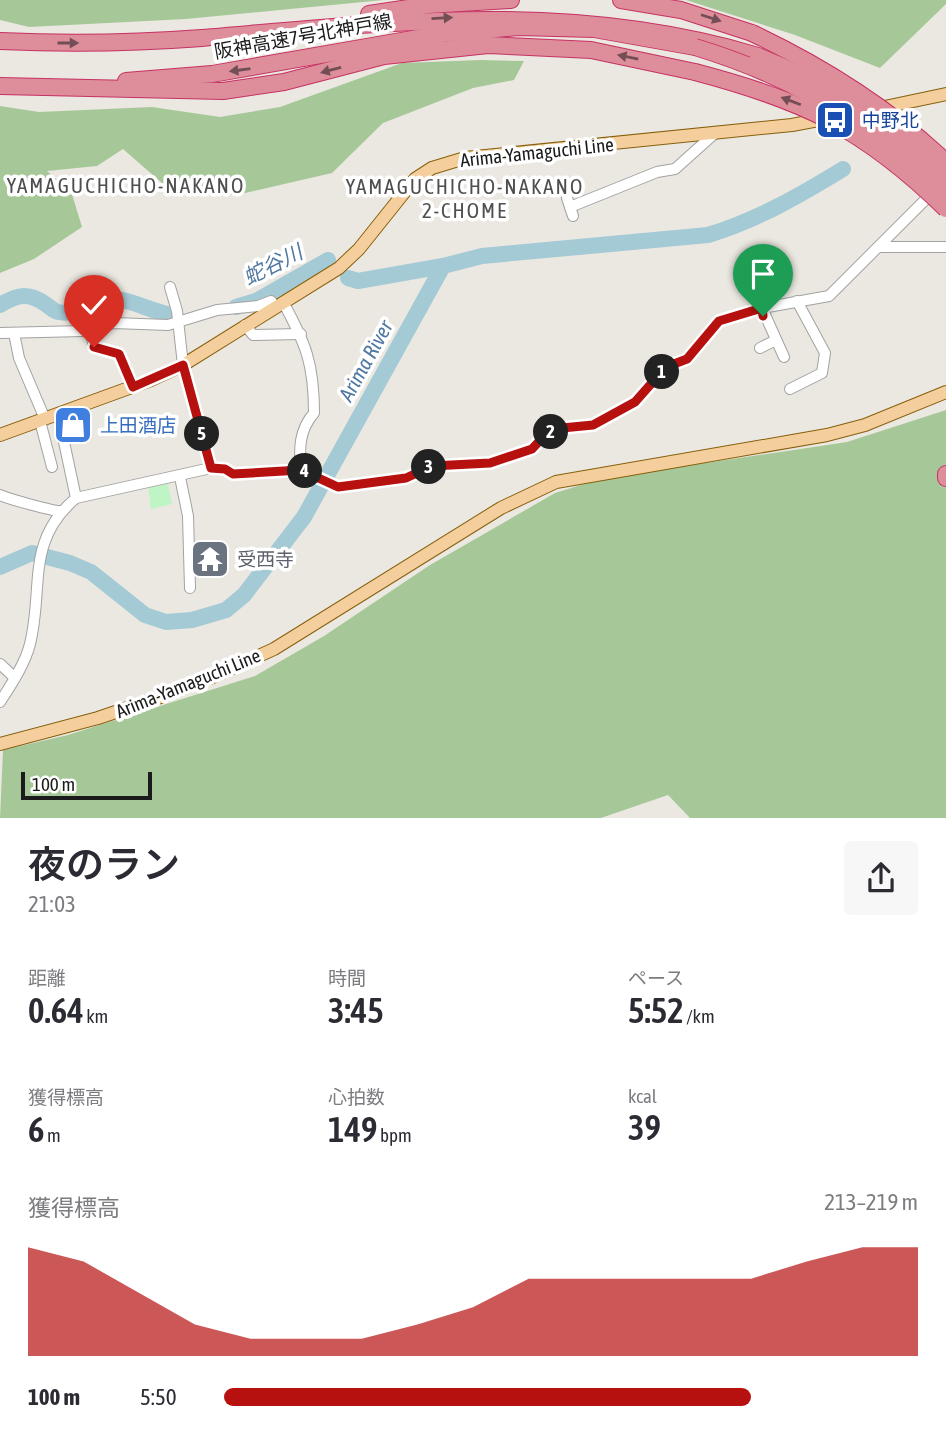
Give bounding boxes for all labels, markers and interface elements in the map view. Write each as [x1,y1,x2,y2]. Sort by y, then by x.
street label: 阪神高速7号北神戸線 [212,10,394,62]
one-way arrow [431,12,453,23]
one-way arrow [701,14,722,24]
one-way arrow [57,37,79,49]
one-way arrow [617,51,639,62]
one-way arrow [229,65,251,76]
one-way arrow [320,65,342,76]
one-way arrow [780,95,801,106]
bus stop icon: 中野北 [814,99,856,141]
place label: 中野北 [862,109,919,131]
street label: Arima-Yamaguchi Line [459,133,615,171]
district label: YAMAGUCHICHO-NAKANO [7,173,245,197]
district label: YAMAGUCHICHO-NAKANO 2-CHOME [346,174,584,222]
water label: 蛇谷川 [239,238,308,289]
pin [733,244,793,316]
icon: arrive [744,255,782,293]
pin [64,275,124,347]
icon: check [75,286,113,324]
water label: Arima River [333,315,397,406]
pin: 1 [644,354,680,390]
text: 1 [657,360,666,382]
shop icon: 上田酒店 [52,404,94,446]
place label: 上田酒店 [100,414,176,436]
pin: 2 [534,414,568,450]
pin: 5 [184,416,220,452]
text: 2 [546,420,555,442]
text: 5 [197,422,206,444]
pin: 3 [412,449,446,484]
pin: 4 [288,454,322,489]
text: 3 [424,455,433,477]
text: 4 [300,459,309,481]
temple icon: 受西寺 [189,538,231,580]
place label: 受西寺 [237,548,294,570]
street label: Arima-Yamaguchi Line [112,644,264,722]
scale bar [21,769,152,801]
text: 100 m [32,773,75,795]
button: share [844,841,918,915]
text: 夜のラン [28,843,180,886]
text: 21:03 [28,891,76,917]
text: 距離 [28,967,66,989]
text: 時間 [328,967,366,989]
text: ペース [628,967,684,989]
text: 0.64 [28,990,84,1030]
text: 3:45 [328,990,384,1030]
text: 5:52 [628,990,684,1030]
text: km [84,1005,108,1027]
text: /km [684,1005,715,1027]
text: kcal [628,1085,657,1107]
text: 獲得標高 [28,1086,104,1108]
text: 心拍数 [328,1086,385,1108]
text: 39 [628,1107,661,1147]
text: 6 [28,1109,44,1149]
text: 149 [328,1109,377,1149]
text: m [44,1124,61,1146]
text: bpm [377,1124,412,1146]
text: 213–219 m [824,1189,918,1215]
text: 獲得標高 [28,1195,120,1221]
text: 100 m [28,1384,80,1410]
text: 5:50 [140,1384,177,1410]

